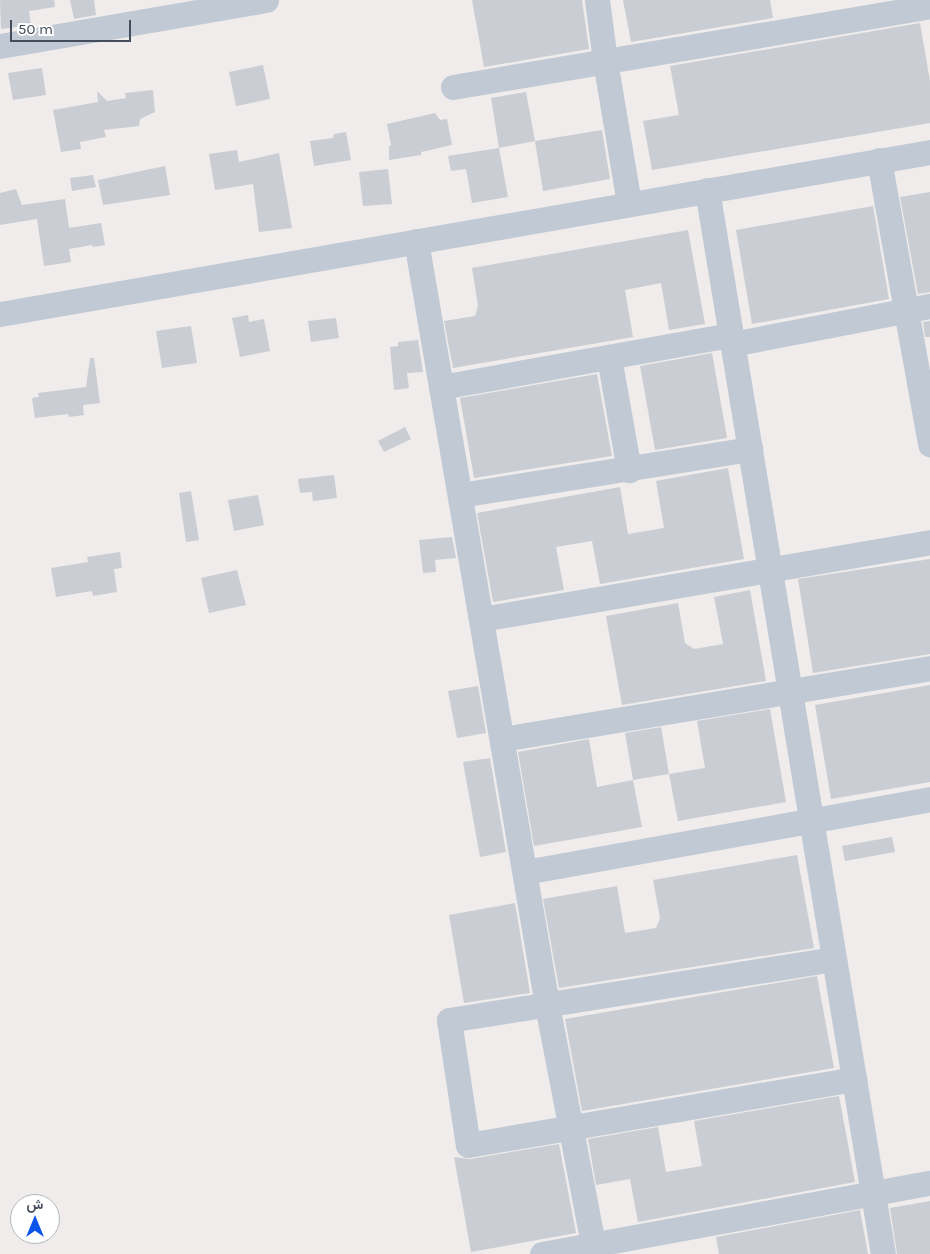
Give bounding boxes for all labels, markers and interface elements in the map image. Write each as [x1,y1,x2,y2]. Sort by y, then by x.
scale bar [12,10,134,42]
text: 50 m [18,20,53,38]
north arrow [10,1194,60,1244]
text: ش [27,1196,43,1213]

